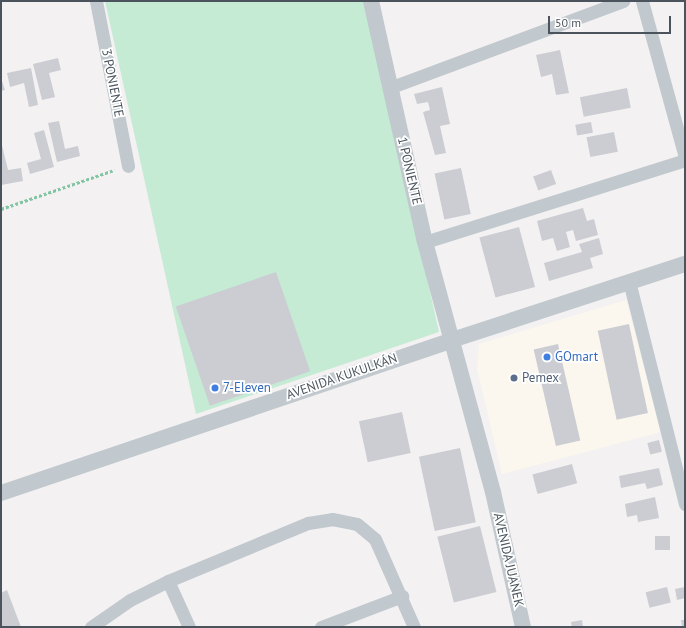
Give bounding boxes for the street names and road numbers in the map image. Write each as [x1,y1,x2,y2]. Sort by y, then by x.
street label: 3 PONIENTE [98,48,126,118]
street label: 1 PONIENTE [394,136,424,206]
street label: AVENIDA KUKULKÁN [284,351,400,403]
street label: AVENIDA JUANEK [490,511,526,609]

